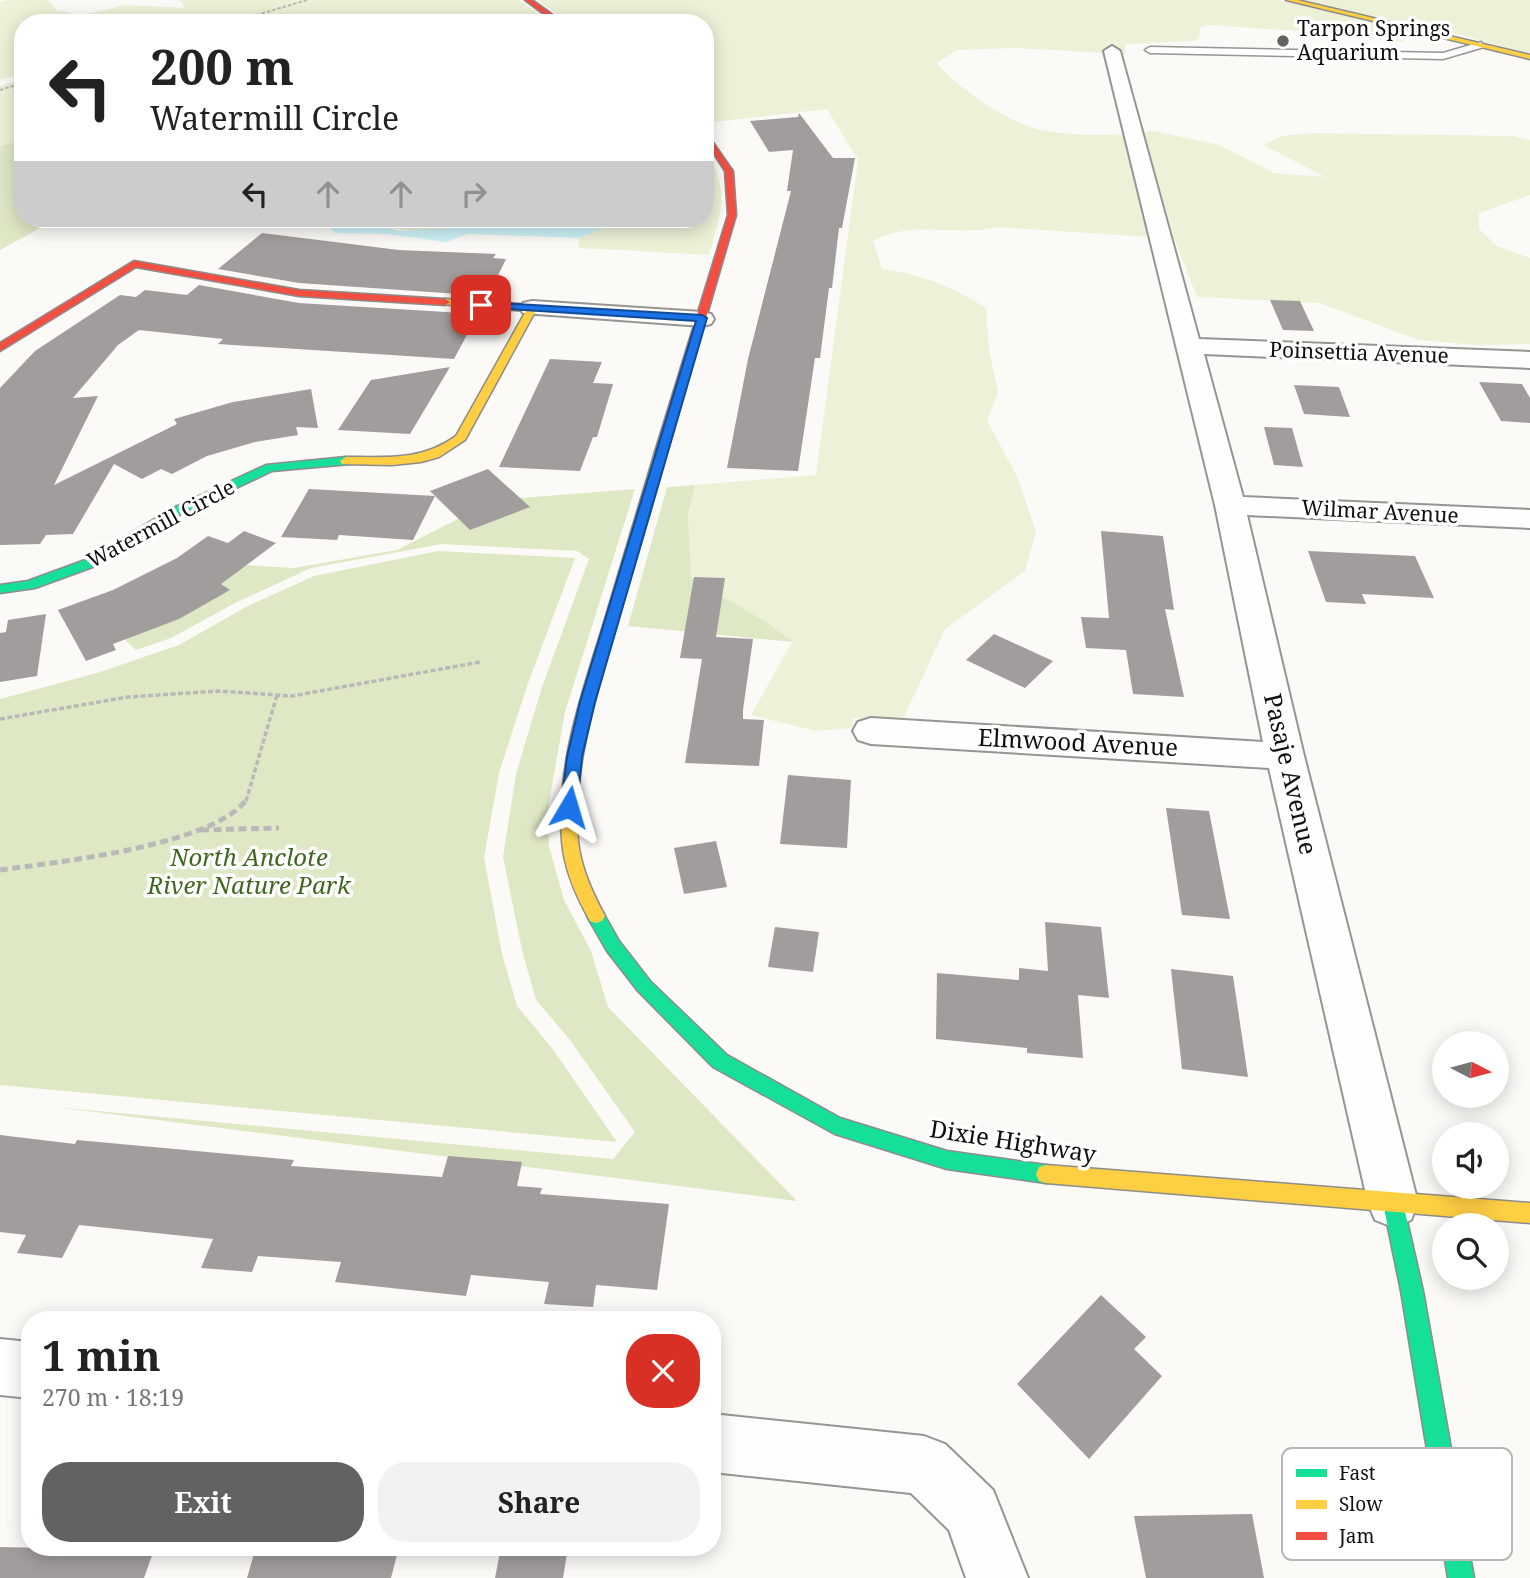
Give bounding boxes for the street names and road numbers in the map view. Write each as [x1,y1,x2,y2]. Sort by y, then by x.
street label: Poinsettia Avenue [1269,335,1449,369]
street label: Watermill Circle [82,472,239,574]
street label: Wilmar Avenue [1301,493,1459,529]
street label: Pasaje Avenue [1257,690,1326,857]
street label: Elmwood Avenue [977,720,1179,763]
street label: Dixie Highway [928,1111,1099,1170]

